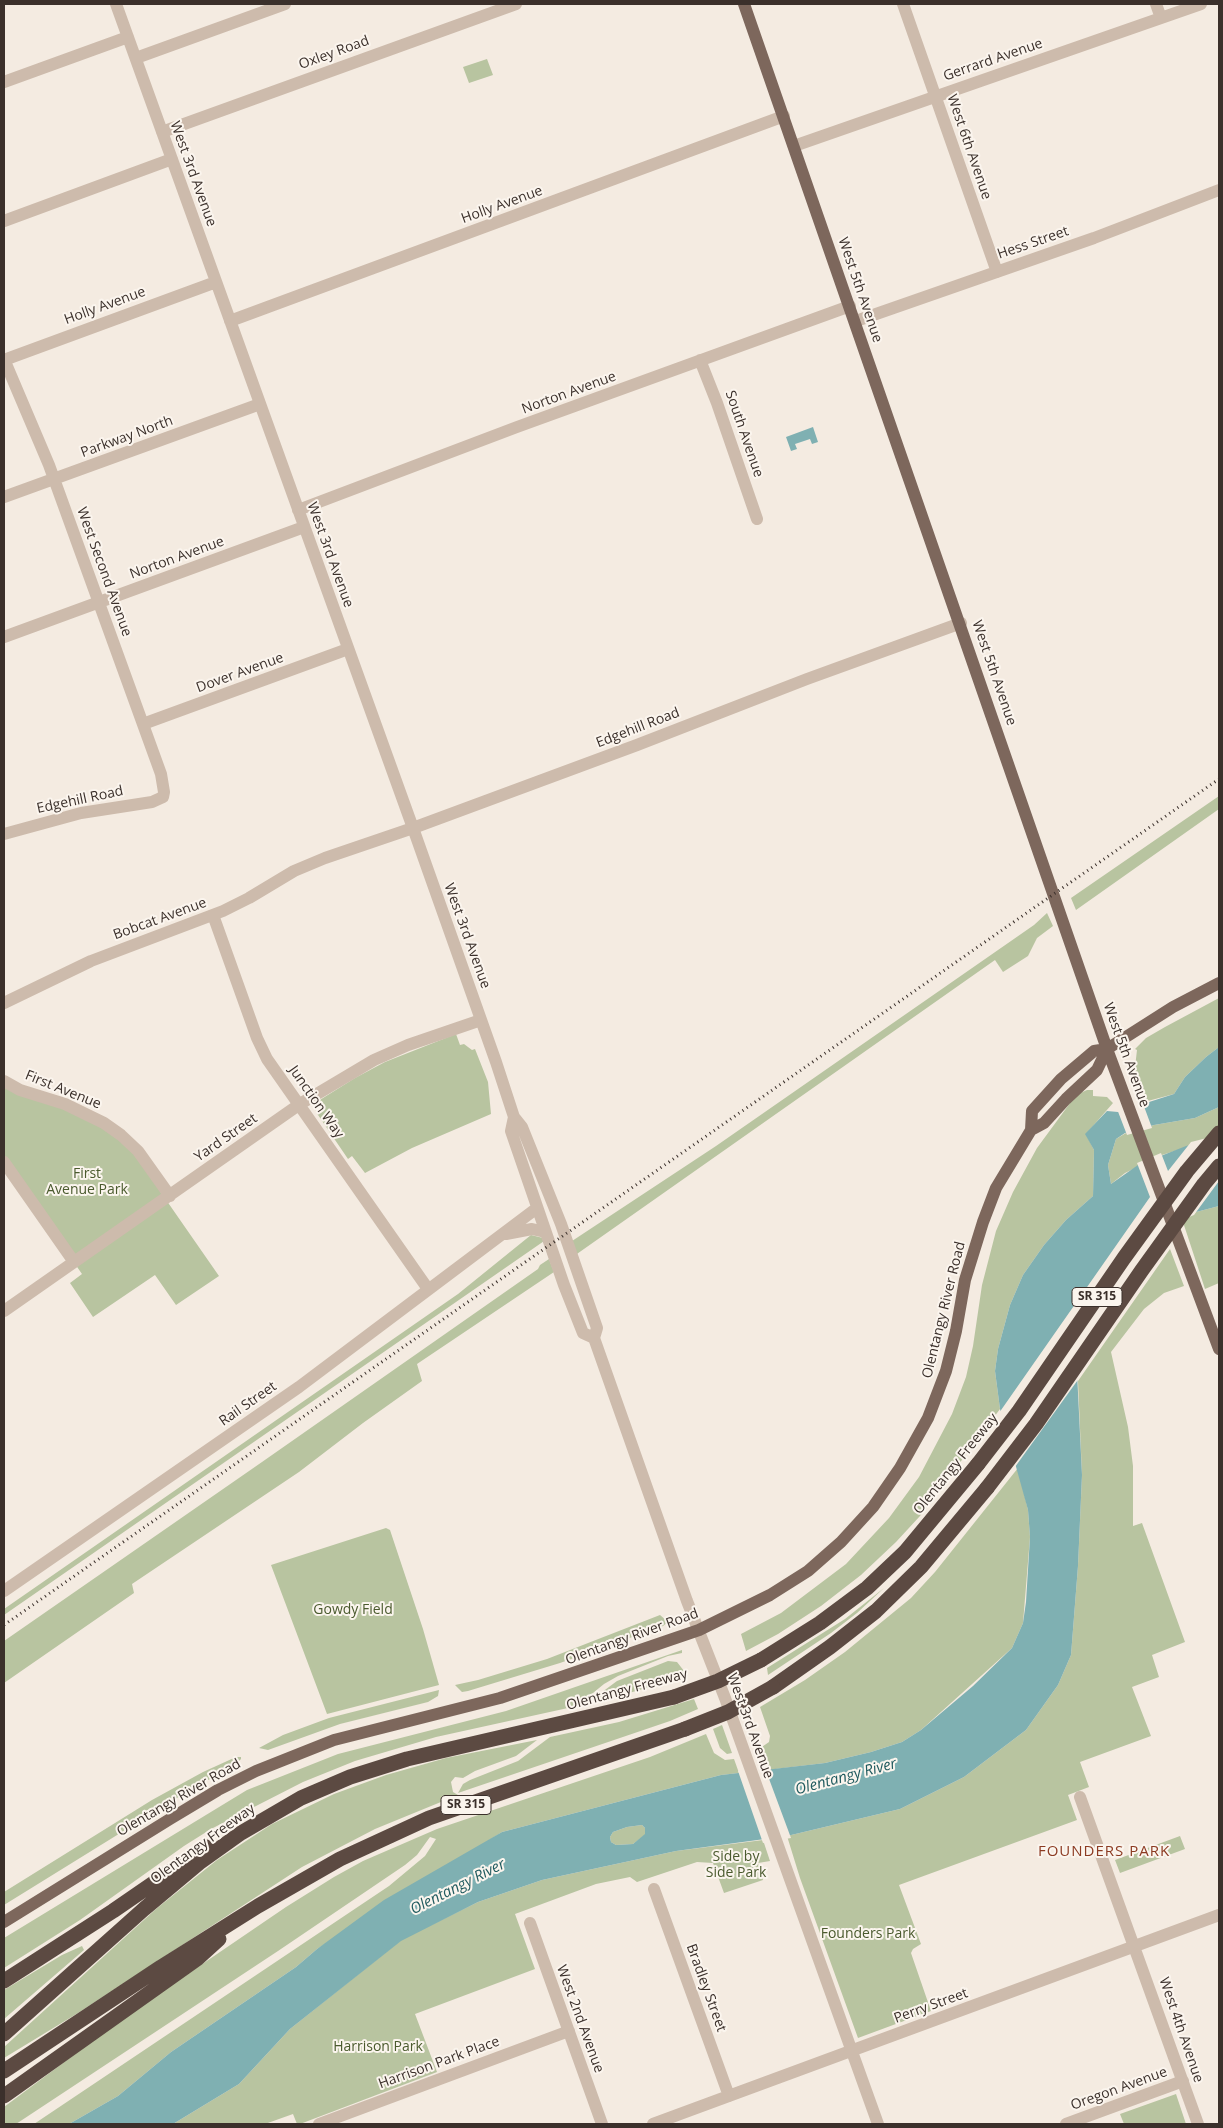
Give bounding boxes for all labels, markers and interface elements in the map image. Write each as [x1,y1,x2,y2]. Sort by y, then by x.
street label: Oxley Road [297,33,371,73]
street label: Gerrard Avenue [941,35,1045,85]
street label: West 6th Avenue [943,92,995,202]
street label: West 3rd Avenue [166,119,220,229]
street label: Holly Avenue [459,183,545,227]
street label: Hess Street [995,223,1071,263]
street label: West 5th Avenue [834,235,886,345]
street label: Holly Avenue [62,284,148,328]
street label: Norton Avenue [520,368,618,418]
street label: South Avenue [721,388,767,480]
street label: Parkway North [79,413,175,461]
street label: West 3rd Avenue [303,500,357,610]
street label: West Second Avenue [73,505,135,639]
street label: Norton Avenue [128,533,226,583]
street label: West 5th Avenue [968,618,1020,728]
street label: Dover Avenue [194,649,286,697]
street label: Edgehill Road [594,704,682,752]
street label: Edgehill Road [35,783,125,817]
street label: West 3rd Avenue [440,881,494,991]
street label: Bobcat Avenue [111,894,209,944]
street label: West 5th Avenue [1099,1000,1153,1110]
street label: Junction Way [285,1063,347,1141]
street label: First Avenue [23,1067,103,1113]
street label: Yard Street [191,1110,261,1166]
park label: First Avenue Park [46,1166,128,1198]
street label: Olentangy River Road [919,1240,969,1380]
road number: SR 315 [1072,1288,1122,1306]
street label: Rail Street [216,1378,280,1430]
street label: Olentangy Freeway [910,1410,1002,1518]
park label: Gowdy Field [313,1602,393,1618]
street label: Olentangy River Road [563,1605,701,1669]
street label: Olentangy Freeway [565,1666,689,1714]
street label: West 3rd Avenue [723,1671,777,1781]
water label: Olentangy River [793,1755,899,1799]
street label: Olentangy River Road [114,1756,244,1840]
road number: SR 315 [441,1796,491,1814]
street label: Olentangy Freeway [148,1801,258,1887]
district label: FOUNDERS PARK [1036,1843,1172,1861]
park label: Side by Side Park [706,1849,766,1881]
water label: Olentangy River [408,1855,508,1919]
park label: Founders Park [821,1926,915,1942]
street label: Bradley Street [682,1942,730,2034]
street label: West 2nd Avenue [553,1963,607,2075]
street label: West 4th Avenue [1155,1975,1207,2085]
street label: Perry Street [892,1985,970,2027]
street label: Harrison Park Place [376,2033,502,2093]
park label: Harrison Park [333,2039,423,2055]
street label: Oregon Avenue [1068,2064,1170,2114]

